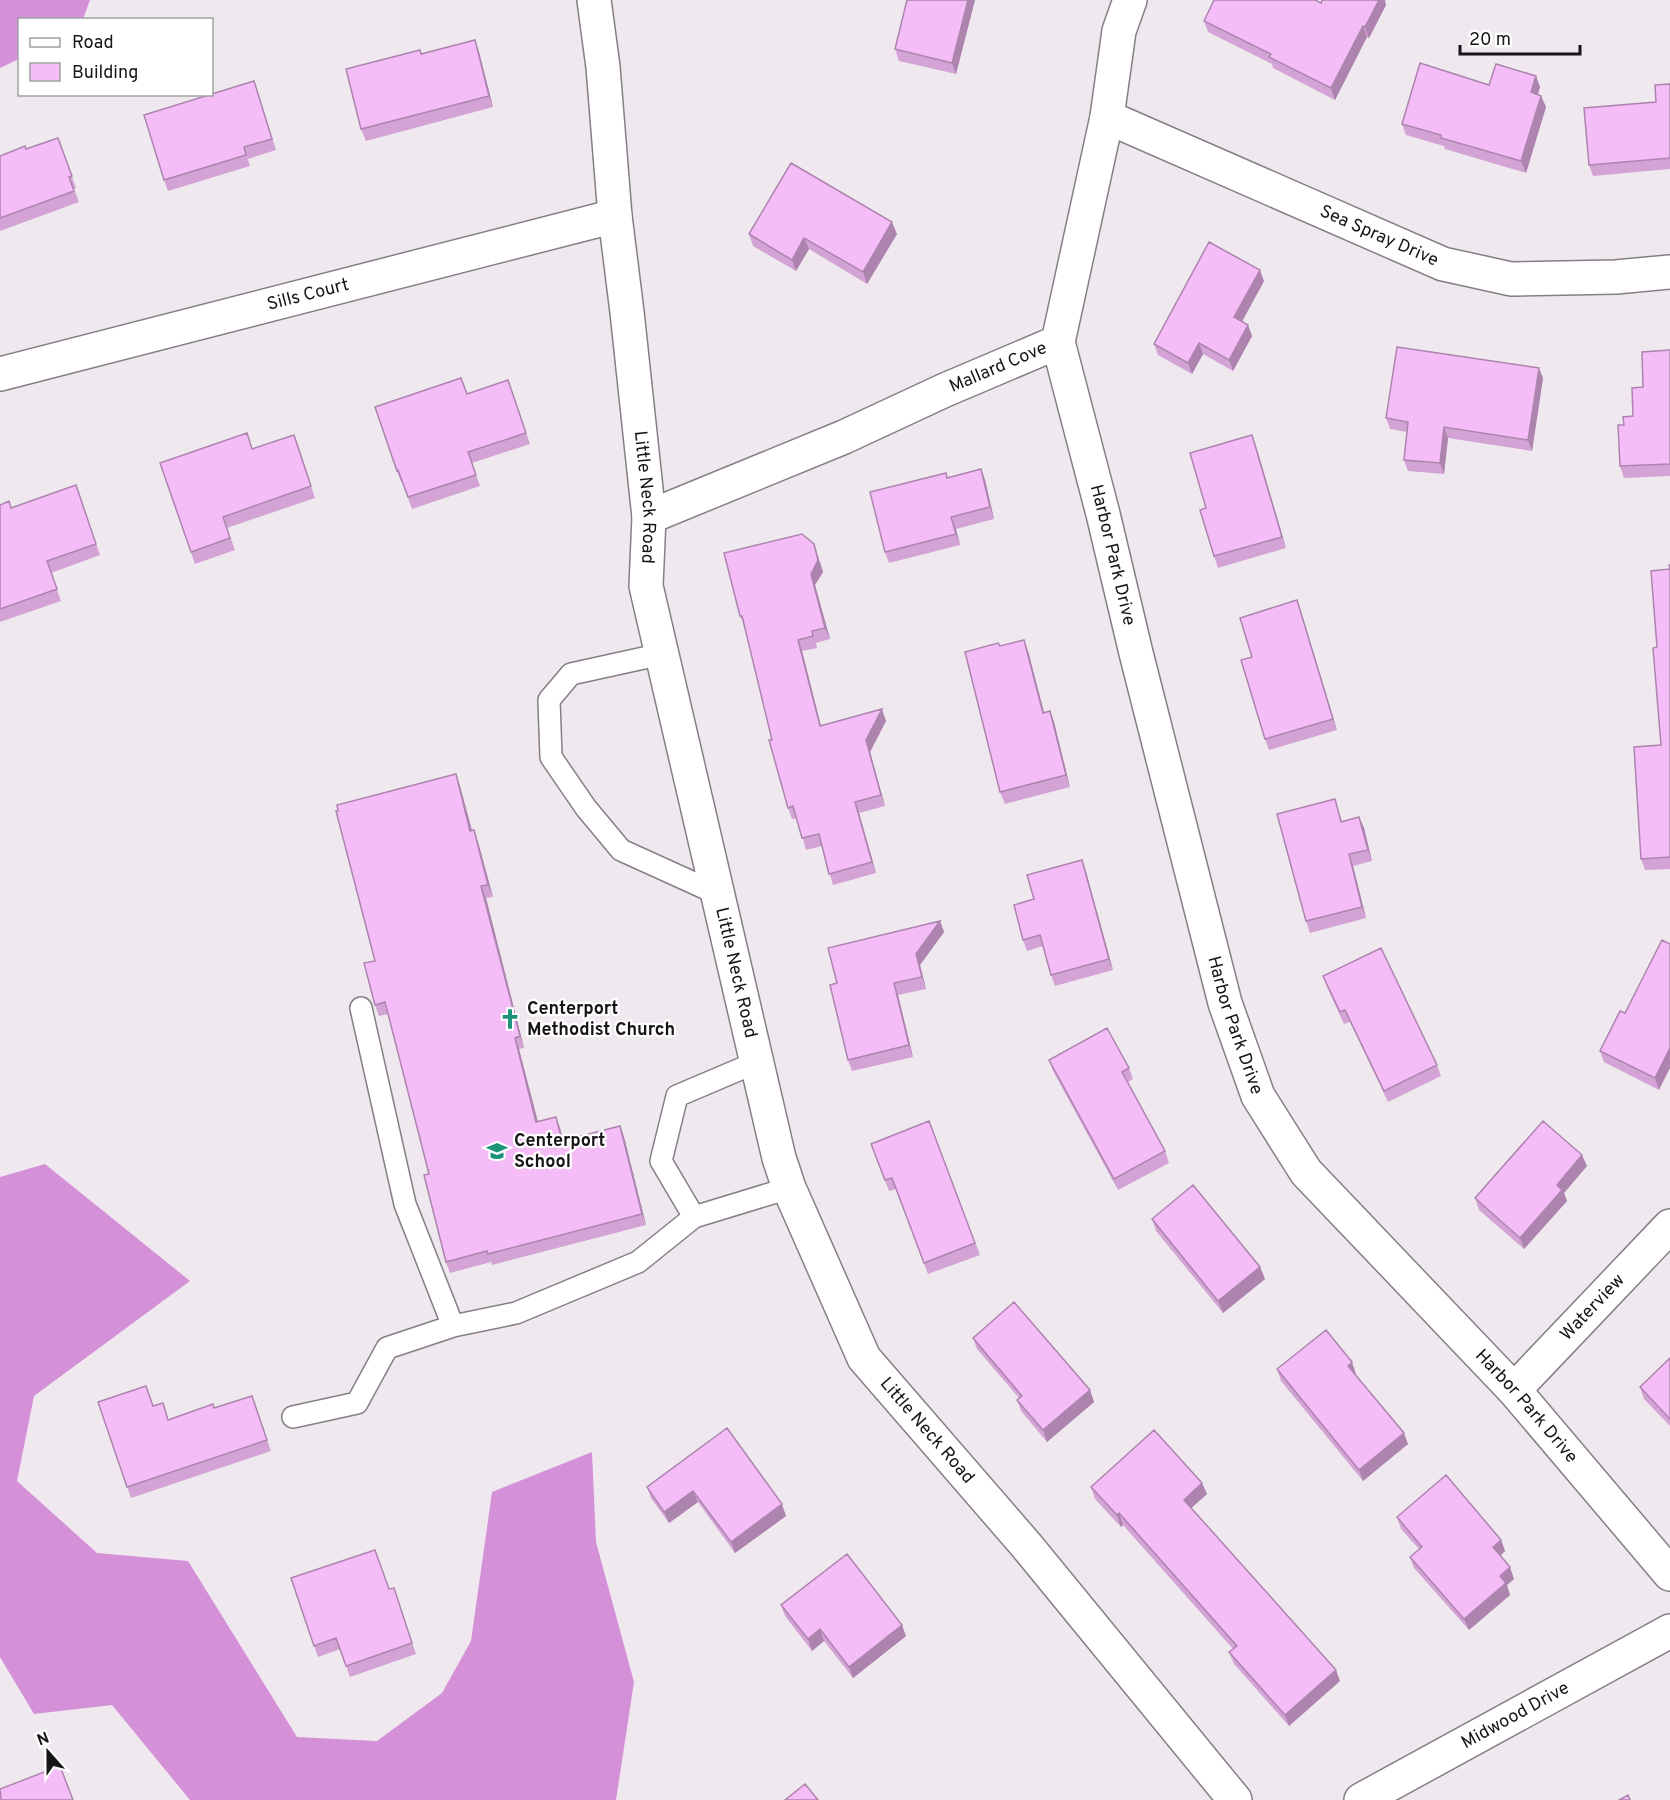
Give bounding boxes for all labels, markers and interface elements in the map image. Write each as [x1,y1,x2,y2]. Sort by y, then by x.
legend [18,18,213,96]
scale bar [1460,18,1580,56]
text: 20 m [1469,29,1511,52]
text: Road [72,32,114,55]
text: Building [72,62,138,85]
street label: Sea Spray Drive [1316,200,1442,272]
street label: Sills Court [265,273,351,316]
street label: Mallard Cove [946,336,1051,398]
street label: Little Neck Road [628,429,661,564]
street label: Harbor Park Drive [1084,482,1141,628]
street label: Little Neck Road [710,905,762,1040]
street label: Harbor Park Drive [1202,954,1268,1098]
place label: Centerport Methodist Church [527,998,675,1042]
church icon: Centerport Methodist Church [498,1007,522,1031]
place label: Centerport School [514,1130,605,1174]
school or university icon: Centerport School [485,1139,509,1163]
street label: Waterview [1555,1269,1630,1346]
street label: Harbor Park Drive [1470,1345,1583,1468]
street label: Little Neck Road [875,1373,979,1489]
street label: Midwood Drive [1457,1677,1573,1754]
north arrow [18,1722,78,1782]
text: N [34,1728,52,1751]

